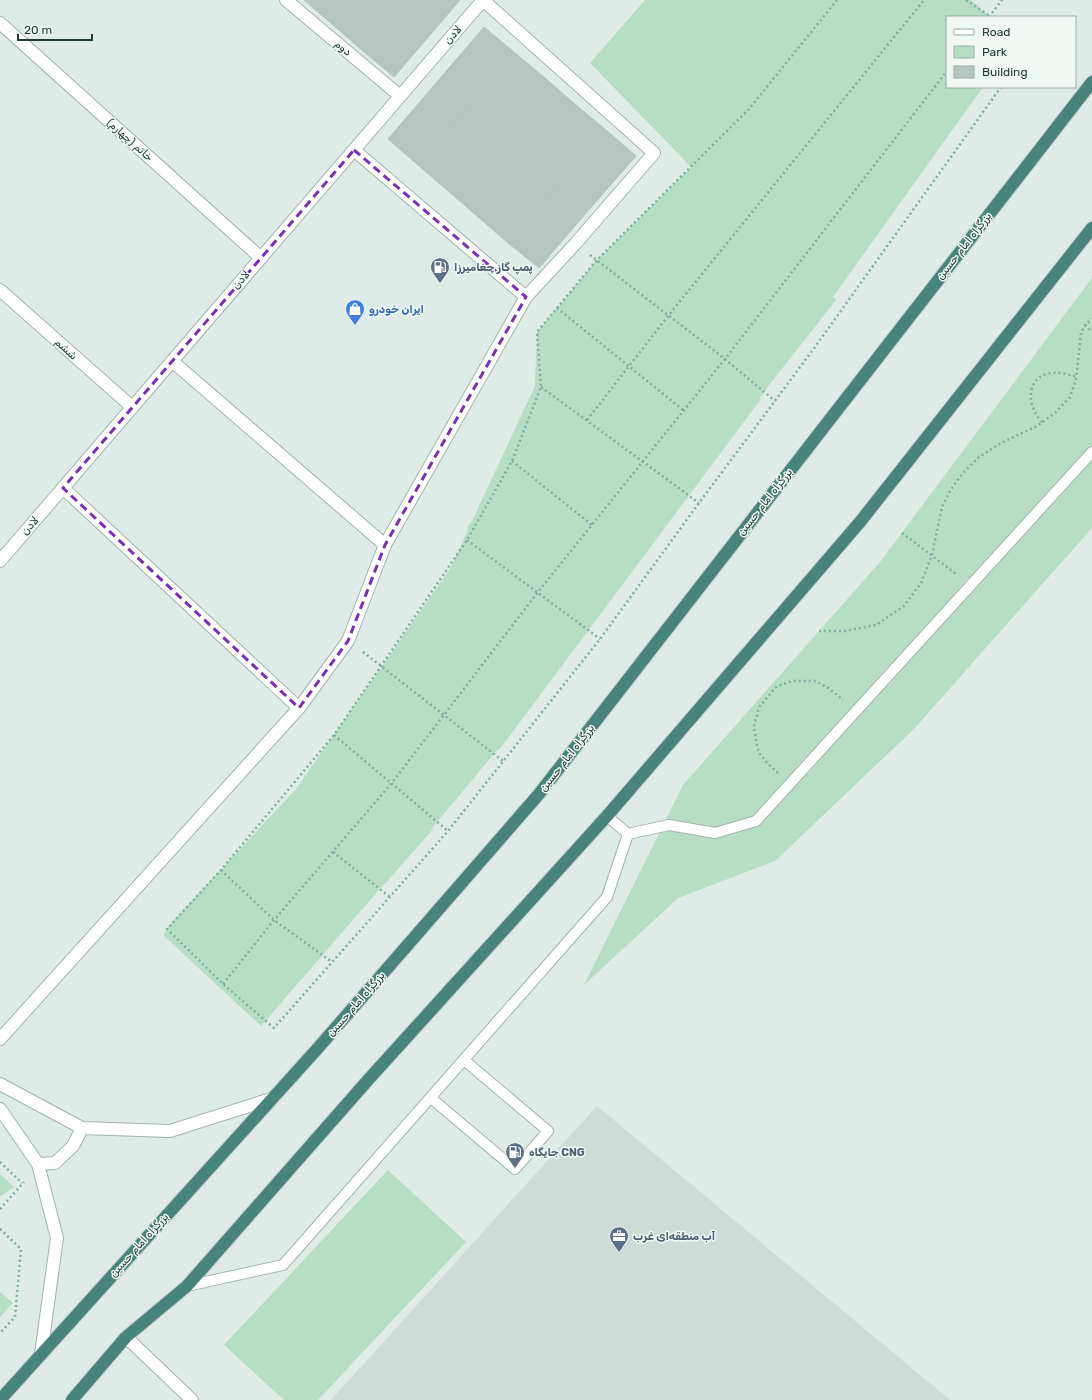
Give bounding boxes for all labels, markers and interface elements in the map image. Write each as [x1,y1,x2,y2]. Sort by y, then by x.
scale bar [18,16,92,42]
legend [946,16,1076,88]
text: 20 m [24,23,52,37]
street label: لادن [441,23,465,47]
text: Road [982,25,1010,39]
street label: دوم [331,37,354,59]
text: Park [982,45,1008,59]
text: Building [982,65,1028,79]
street label: خاتم (چهارم) [104,116,156,165]
street label: بزرگراه امام حسین [934,210,995,283]
fuel station icon: پمپ گاز چغامیرزا [429,256,451,284]
place label: پمپ گاز چغامیرزا [454,261,533,275]
street label: لادن [229,268,253,292]
shop icon: ایران خودرو [344,298,366,326]
place label: ایران خودرو [369,303,424,316]
street label: ششم [51,336,80,363]
street label: بزرگراه امام حسین [735,466,796,539]
street label: لادن [18,514,42,538]
street label: بزرگراه امام حسین [537,722,598,795]
street label: بزرگراه امام حسین [324,969,388,1040]
fuel station icon: جایگاه CNG [504,1141,526,1169]
place label: جایگاه CNG [529,1146,585,1159]
street label: بزرگراه امام حسین [107,1210,172,1280]
office icon: آب منطقه‌ای غرب [608,1225,630,1253]
place label: آب منطقه‌ای غرب [633,1230,716,1243]

